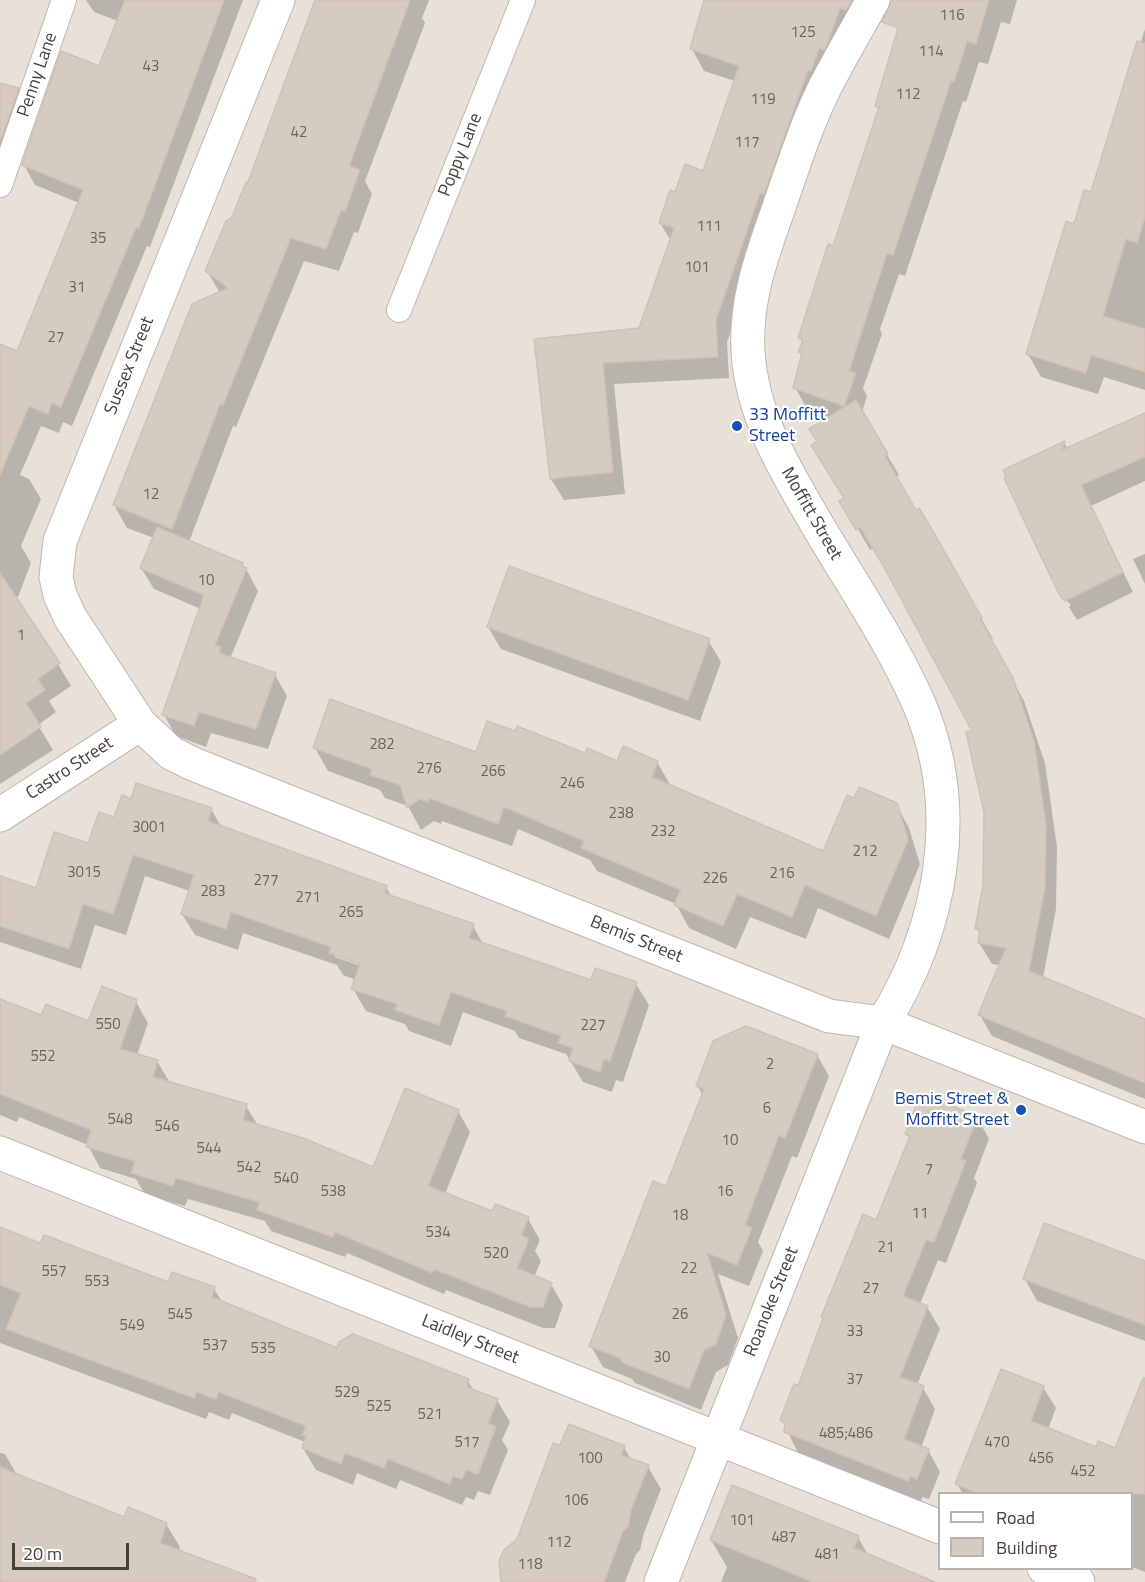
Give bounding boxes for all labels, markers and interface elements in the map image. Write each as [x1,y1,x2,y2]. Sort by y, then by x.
house number: 116 [939,7,965,25]
house number: 125 [790,24,816,42]
street label: Penny Lane [13,30,63,120]
house number: 114 [918,43,944,61]
house number: 43 [143,58,159,76]
house number: 112 [895,86,921,104]
house number: 119 [750,91,776,109]
street label: Poppy Lane [435,110,487,200]
house number: 42 [291,124,307,142]
house number: 117 [734,134,760,152]
house number: 111 [696,218,722,236]
house number: 35 [90,230,106,248]
house number: 101 [684,259,710,277]
house number: 31 [69,279,85,297]
street label: Sussex Street [101,314,159,418]
house number: 27 [48,329,64,347]
place label: 33 Moffitt Street [749,405,826,448]
marker: 33 Moffitt Street [730,419,744,433]
street label: Moffitt Street [776,464,846,564]
house number: 12 [143,486,159,504]
house number: 10 [198,572,214,590]
house number: 1 [17,627,25,645]
street label: Castro Street [22,733,118,805]
house number: 282 [369,736,395,754]
house number: 276 [416,760,442,778]
house number: 266 [480,763,506,781]
house number: 246 [559,775,585,793]
house number: 238 [608,805,634,823]
house number: 3001 [132,819,166,837]
house number: 232 [650,823,676,841]
house number: 212 [852,843,878,861]
house number: 3015 [67,864,101,882]
house number: 216 [769,865,795,883]
house number: 226 [702,870,728,888]
house number: 277 [253,872,279,890]
house number: 283 [200,883,226,901]
house number: 271 [295,889,321,907]
house number: 265 [338,904,364,922]
street label: Bemis Street [587,912,685,968]
house number: 550 [95,1016,121,1034]
house number: 227 [580,1017,606,1035]
house number: 552 [30,1048,56,1066]
house number: 2 [766,1056,774,1074]
place label: Bemis Street & Moffitt Street [895,1089,1009,1132]
house number: 6 [763,1100,771,1118]
marker: Bemis Street & Moffitt Street [1014,1103,1028,1117]
house number: 548 [107,1111,133,1129]
house number: 546 [154,1118,180,1136]
house number: 10 [722,1132,738,1150]
house number: 544 [196,1140,222,1158]
house number: 542 [236,1159,262,1177]
house number: 7 [925,1161,933,1179]
house number: 540 [273,1170,299,1188]
house number: 538 [320,1183,346,1201]
house number: 16 [717,1183,733,1201]
house number: 11 [912,1205,928,1223]
house number: 18 [672,1207,688,1225]
house number: 534 [425,1224,451,1242]
house number: 21 [878,1239,894,1257]
street label: Roanoke Street [740,1244,804,1360]
house number: 520 [483,1245,509,1263]
house number: 22 [681,1260,697,1278]
house number: 557 [41,1263,67,1281]
house number: 553 [84,1273,110,1291]
house number: 27 [863,1280,879,1298]
house number: 545 [167,1306,193,1324]
house number: 26 [672,1306,688,1324]
street label: Laidley Street [418,1311,522,1369]
house number: 549 [119,1317,145,1335]
house number: 33 [847,1323,863,1341]
house number: 537 [202,1337,228,1355]
house number: 535 [250,1340,276,1358]
house number: 30 [654,1349,670,1367]
house number: 37 [847,1371,863,1389]
house number: 529 [334,1384,360,1402]
house number: 525 [366,1398,392,1416]
house number: 521 [417,1406,443,1424]
house number: 485;486 [819,1425,873,1443]
house number: 517 [454,1434,480,1452]
house number: 470 [984,1434,1010,1452]
house number: 100 [577,1450,603,1468]
house number: 456 [1028,1450,1054,1468]
house number: 452 [1070,1463,1096,1481]
house number: 106 [563,1492,589,1510]
legend [938,1492,1133,1570]
text: Road [996,1504,1035,1531]
house number: 101 [729,1512,755,1530]
house number: 487 [771,1529,797,1547]
scale bar [15,1531,132,1569]
house number: 112 [546,1534,572,1552]
text: Building [996,1534,1057,1561]
text: 20 m [23,1540,62,1567]
house number: 481 [814,1546,840,1564]
house number: 118 [517,1556,543,1574]

